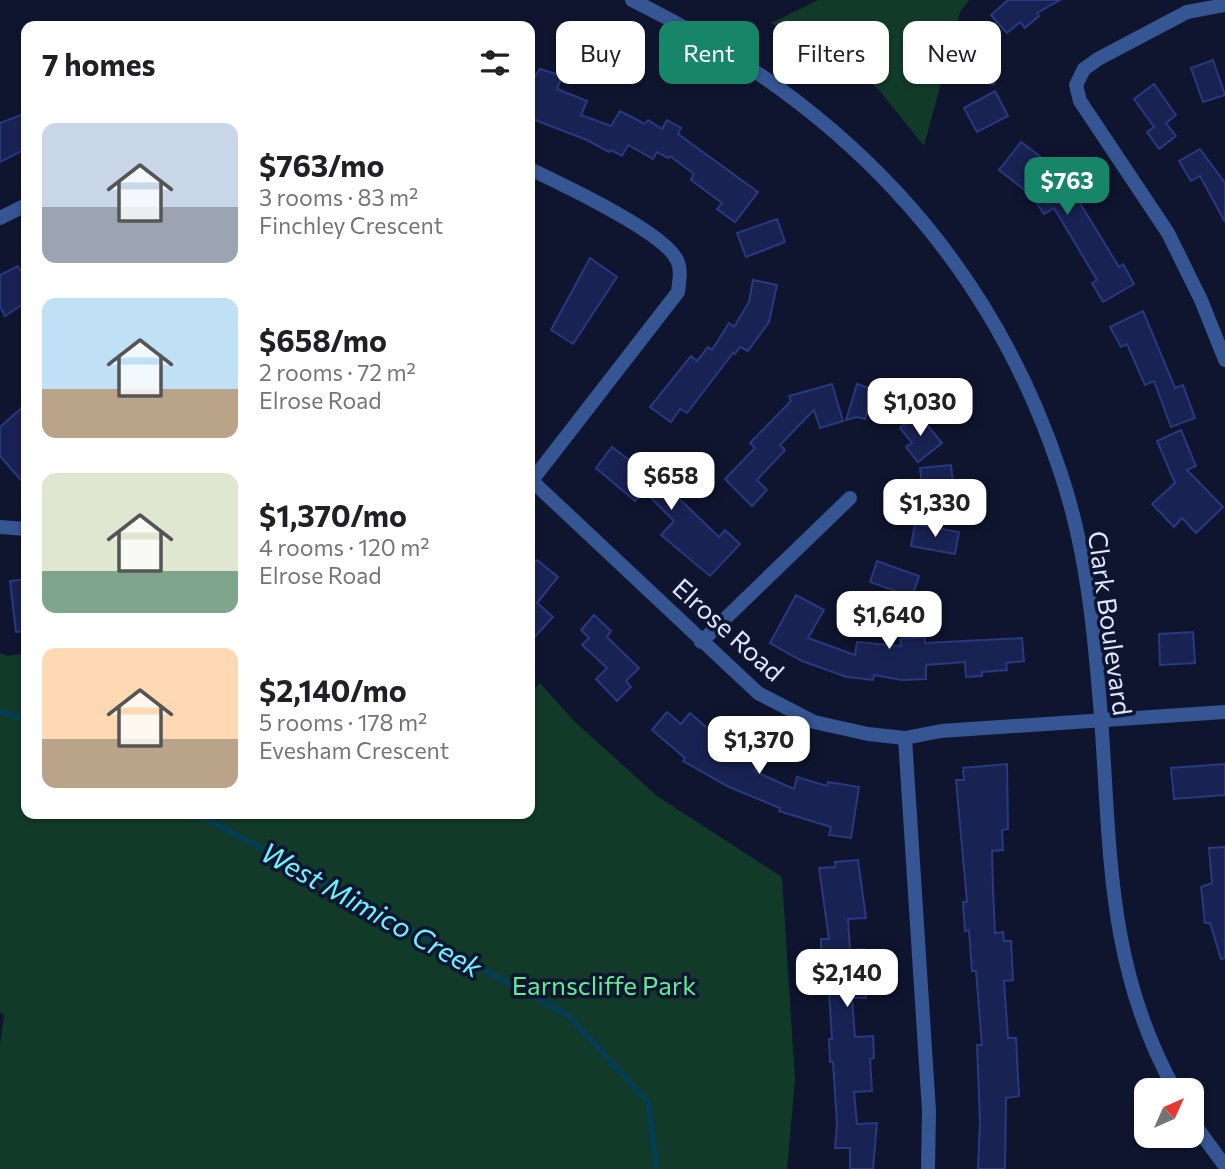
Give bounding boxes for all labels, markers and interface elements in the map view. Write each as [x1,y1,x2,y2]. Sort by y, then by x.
chip: Buy [556,21,645,84]
chip: Rent [659,21,759,84]
chip: Filters [773,21,889,84]
chip: New [903,21,1001,84]
icon: filters [476,44,514,82]
text: 7 homes [42,45,155,82]
text: $763/mo [259,146,384,183]
icon: home [98,151,182,235]
pin: $763 [1026,158,1108,217]
text: $763 [1040,166,1094,194]
text: 3 rooms · 83 m² [259,183,418,211]
text: Finchley Crescent [259,211,443,239]
text: $658/mo [259,321,387,358]
icon: home [98,326,182,410]
text: 2 rooms · 72 m² [259,358,416,386]
pin: $1,030 [863,378,977,438]
text: Elrose Road [259,386,382,414]
text: $1,030 [884,387,956,415]
pin: $658 [630,452,712,512]
text: $658 [643,461,699,489]
pin: $1,330 [878,480,992,539]
text: $1,330 [899,488,971,516]
text: $1,370/mo [259,496,407,533]
icon: home [98,501,182,585]
street label: Clark Boulevard [1083,529,1139,717]
text: 4 rooms · 120 m² [259,533,430,561]
text: Elrose Road [259,561,382,589]
street label: Elrose Road [667,571,791,687]
pin: $1,640 [832,592,946,651]
text: $1,640 [853,600,925,628]
text: $2,140/mo [259,671,407,708]
icon: home [98,676,182,760]
text: 5 rooms · 178 m² [259,708,427,736]
pin: $1,370 [702,716,816,776]
text: $1,370 [724,725,794,753]
text: Evesham Crescent [259,736,449,764]
water label: West Mimico Creek [256,834,489,984]
pin: $2,140 [790,950,904,1009]
text: $2,140 [812,958,882,986]
park label: Earnscliffe Park [512,969,696,1000]
north arrow [1134,1078,1204,1148]
map controls [1134,1078,1204,1148]

